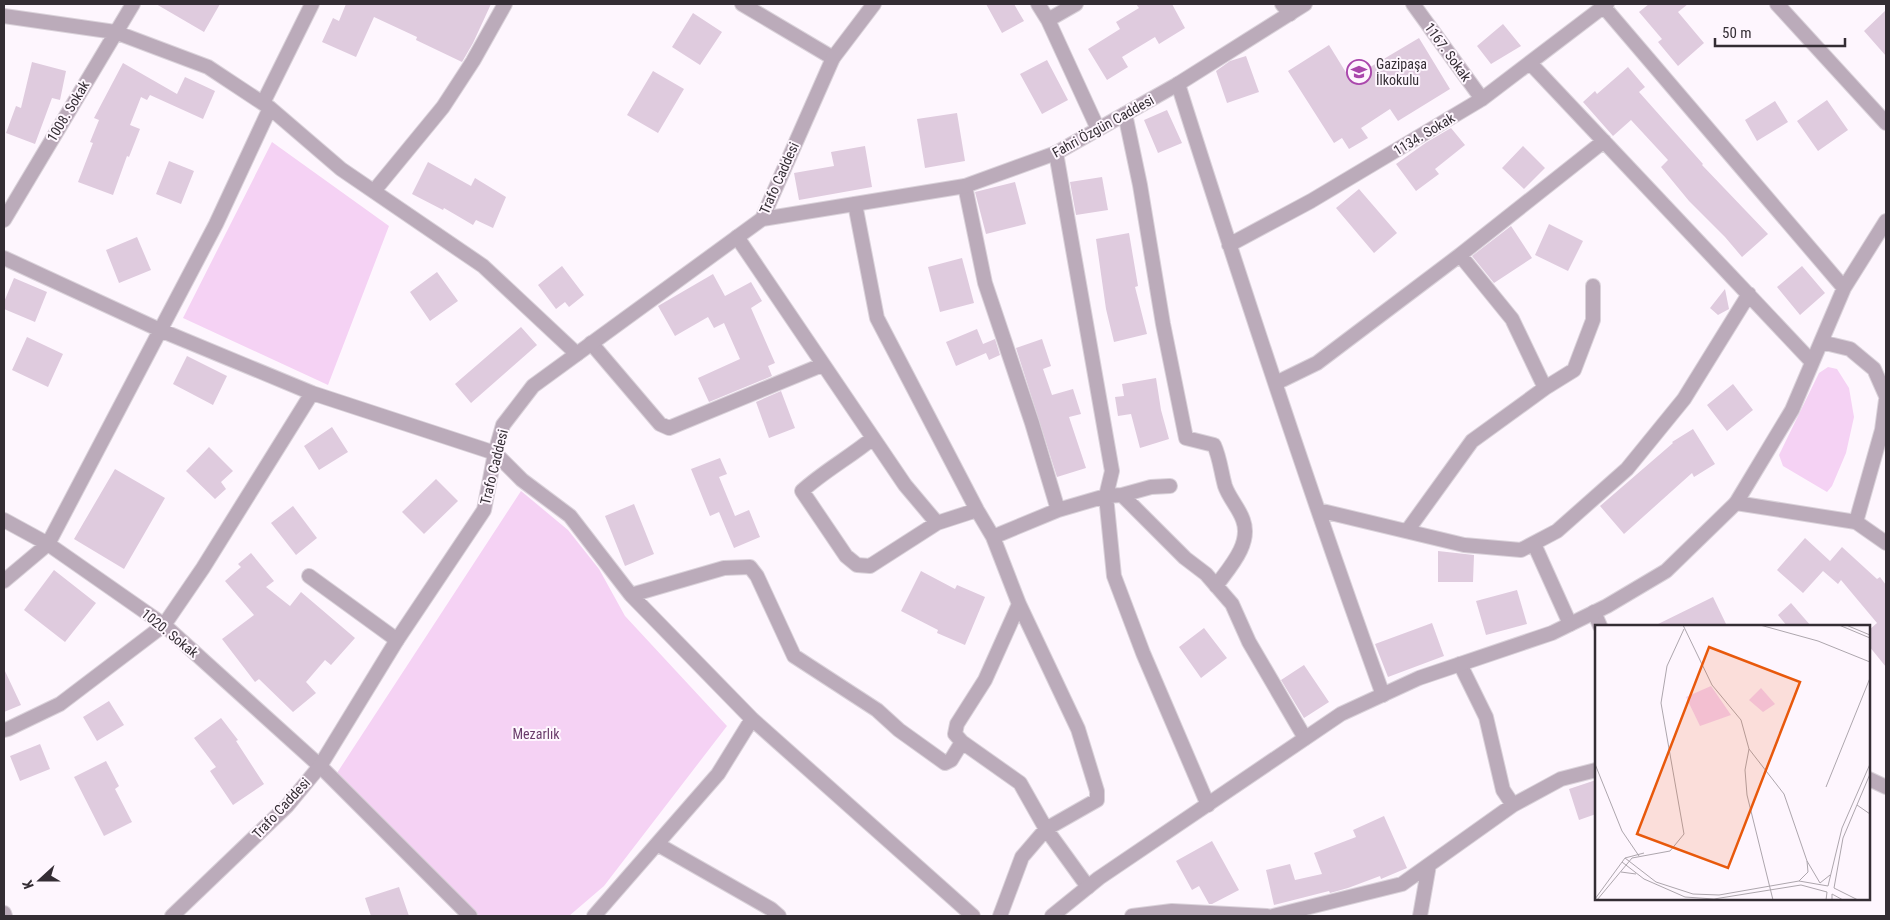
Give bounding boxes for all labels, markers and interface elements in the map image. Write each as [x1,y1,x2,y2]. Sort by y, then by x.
scale bar [1715,15,1845,47]
street label: 1167. Sokak [1421,20,1475,85]
text: 50 m [1722,24,1752,42]
place label: Gazipaşa İlkokulu [1376,56,1427,88]
school or university icon: Gazipaşa İlkokulu [1346,59,1372,85]
street label: 1008. Sokak [44,77,93,144]
street label: Fahri Özgün Caddesi [1049,91,1157,161]
street label: 1134. Sokak [1391,109,1458,158]
street label: Trafo Caddesi [756,140,802,216]
street label: Trafo Caddesi [477,428,511,506]
street label: 1020. Sokak [138,605,202,661]
inset map [1595,625,1870,900]
park label: Mezarlık [512,726,560,742]
street label: Trafo Caddesi [249,774,313,842]
north arrow [15,855,65,905]
text: K [19,878,37,891]

